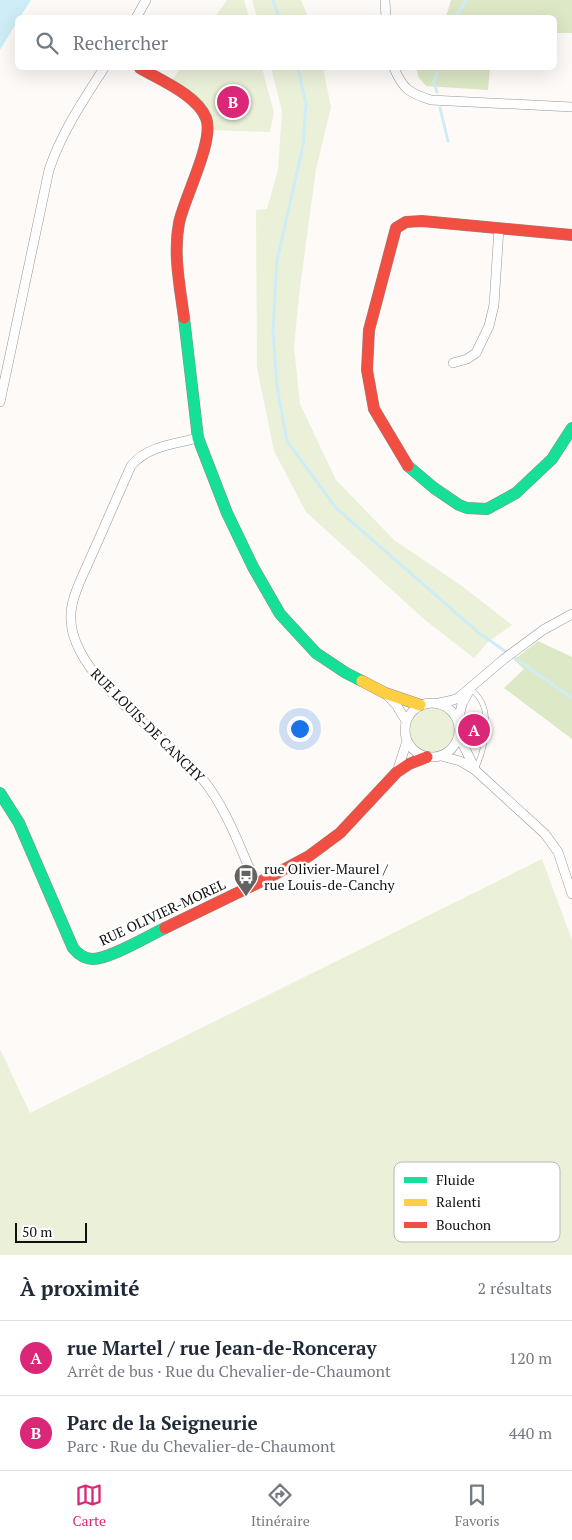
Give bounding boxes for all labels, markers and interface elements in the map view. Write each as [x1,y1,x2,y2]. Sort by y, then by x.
search box [15,15,557,70]
icon: search [33,29,61,57]
text: Rechercher [73,30,168,55]
pin: B [217,83,249,121]
street label: RUE LOUIS-DE CANCHY [87,664,210,787]
pin: A [458,711,490,749]
your location [287,716,313,742]
place label: rue Olivier-Maurel / rue Louis-de-Canchy [264,859,395,894]
bus stop icon: rue Olivier-Maurel / rue Louis-de-Canchy [233,863,259,897]
street label: RUE OLIVIER-MOREL [96,874,228,950]
legend [394,1162,560,1242]
text: Fluide [436,1170,475,1189]
text: Ralenti [436,1192,481,1211]
text: Bouchon [436,1215,492,1234]
scale bar [15,1220,88,1243]
text: 50 m [22,1222,52,1241]
text: À proximité [20,1274,140,1302]
text: 2 résultats [478,1277,552,1299]
text: rue Martel / rue Jean-de-Ronceray [67,1335,377,1360]
text: A [30,1347,42,1369]
text: 120 m [509,1347,552,1369]
text: Arrêt de bus · Rue du Chevalier-de-Chaumont [67,1360,391,1382]
text: Parc de la Seigneurie [67,1410,258,1435]
text: B [31,1422,41,1444]
text: 440 m [509,1422,552,1444]
text: Parc · Rue du Chevalier-de-Chaumont [67,1435,336,1457]
tab: Carte [72,1481,106,1530]
tab: Itinéraire [251,1481,310,1530]
tab: Favoris [455,1481,500,1530]

